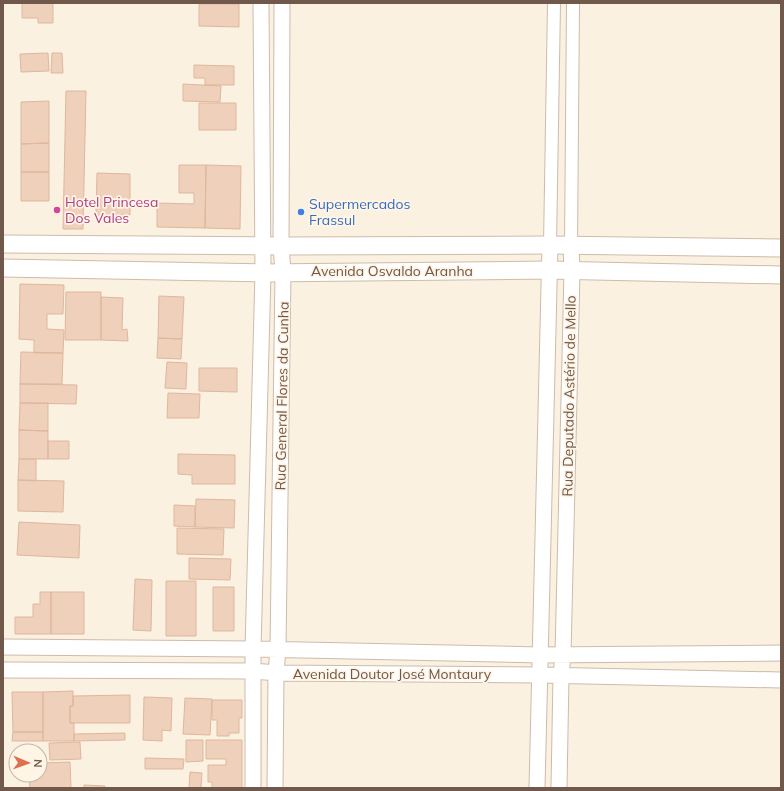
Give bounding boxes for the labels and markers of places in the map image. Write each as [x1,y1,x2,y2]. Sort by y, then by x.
place label: Hotel Princesa Dos Vales [65,193,158,227]
place label: Supermercados Frassul [309,195,410,229]
marker: Hotel Princesa Dos Vales [52,205,62,215]
marker: Supermercados Frassul [296,207,306,217]

